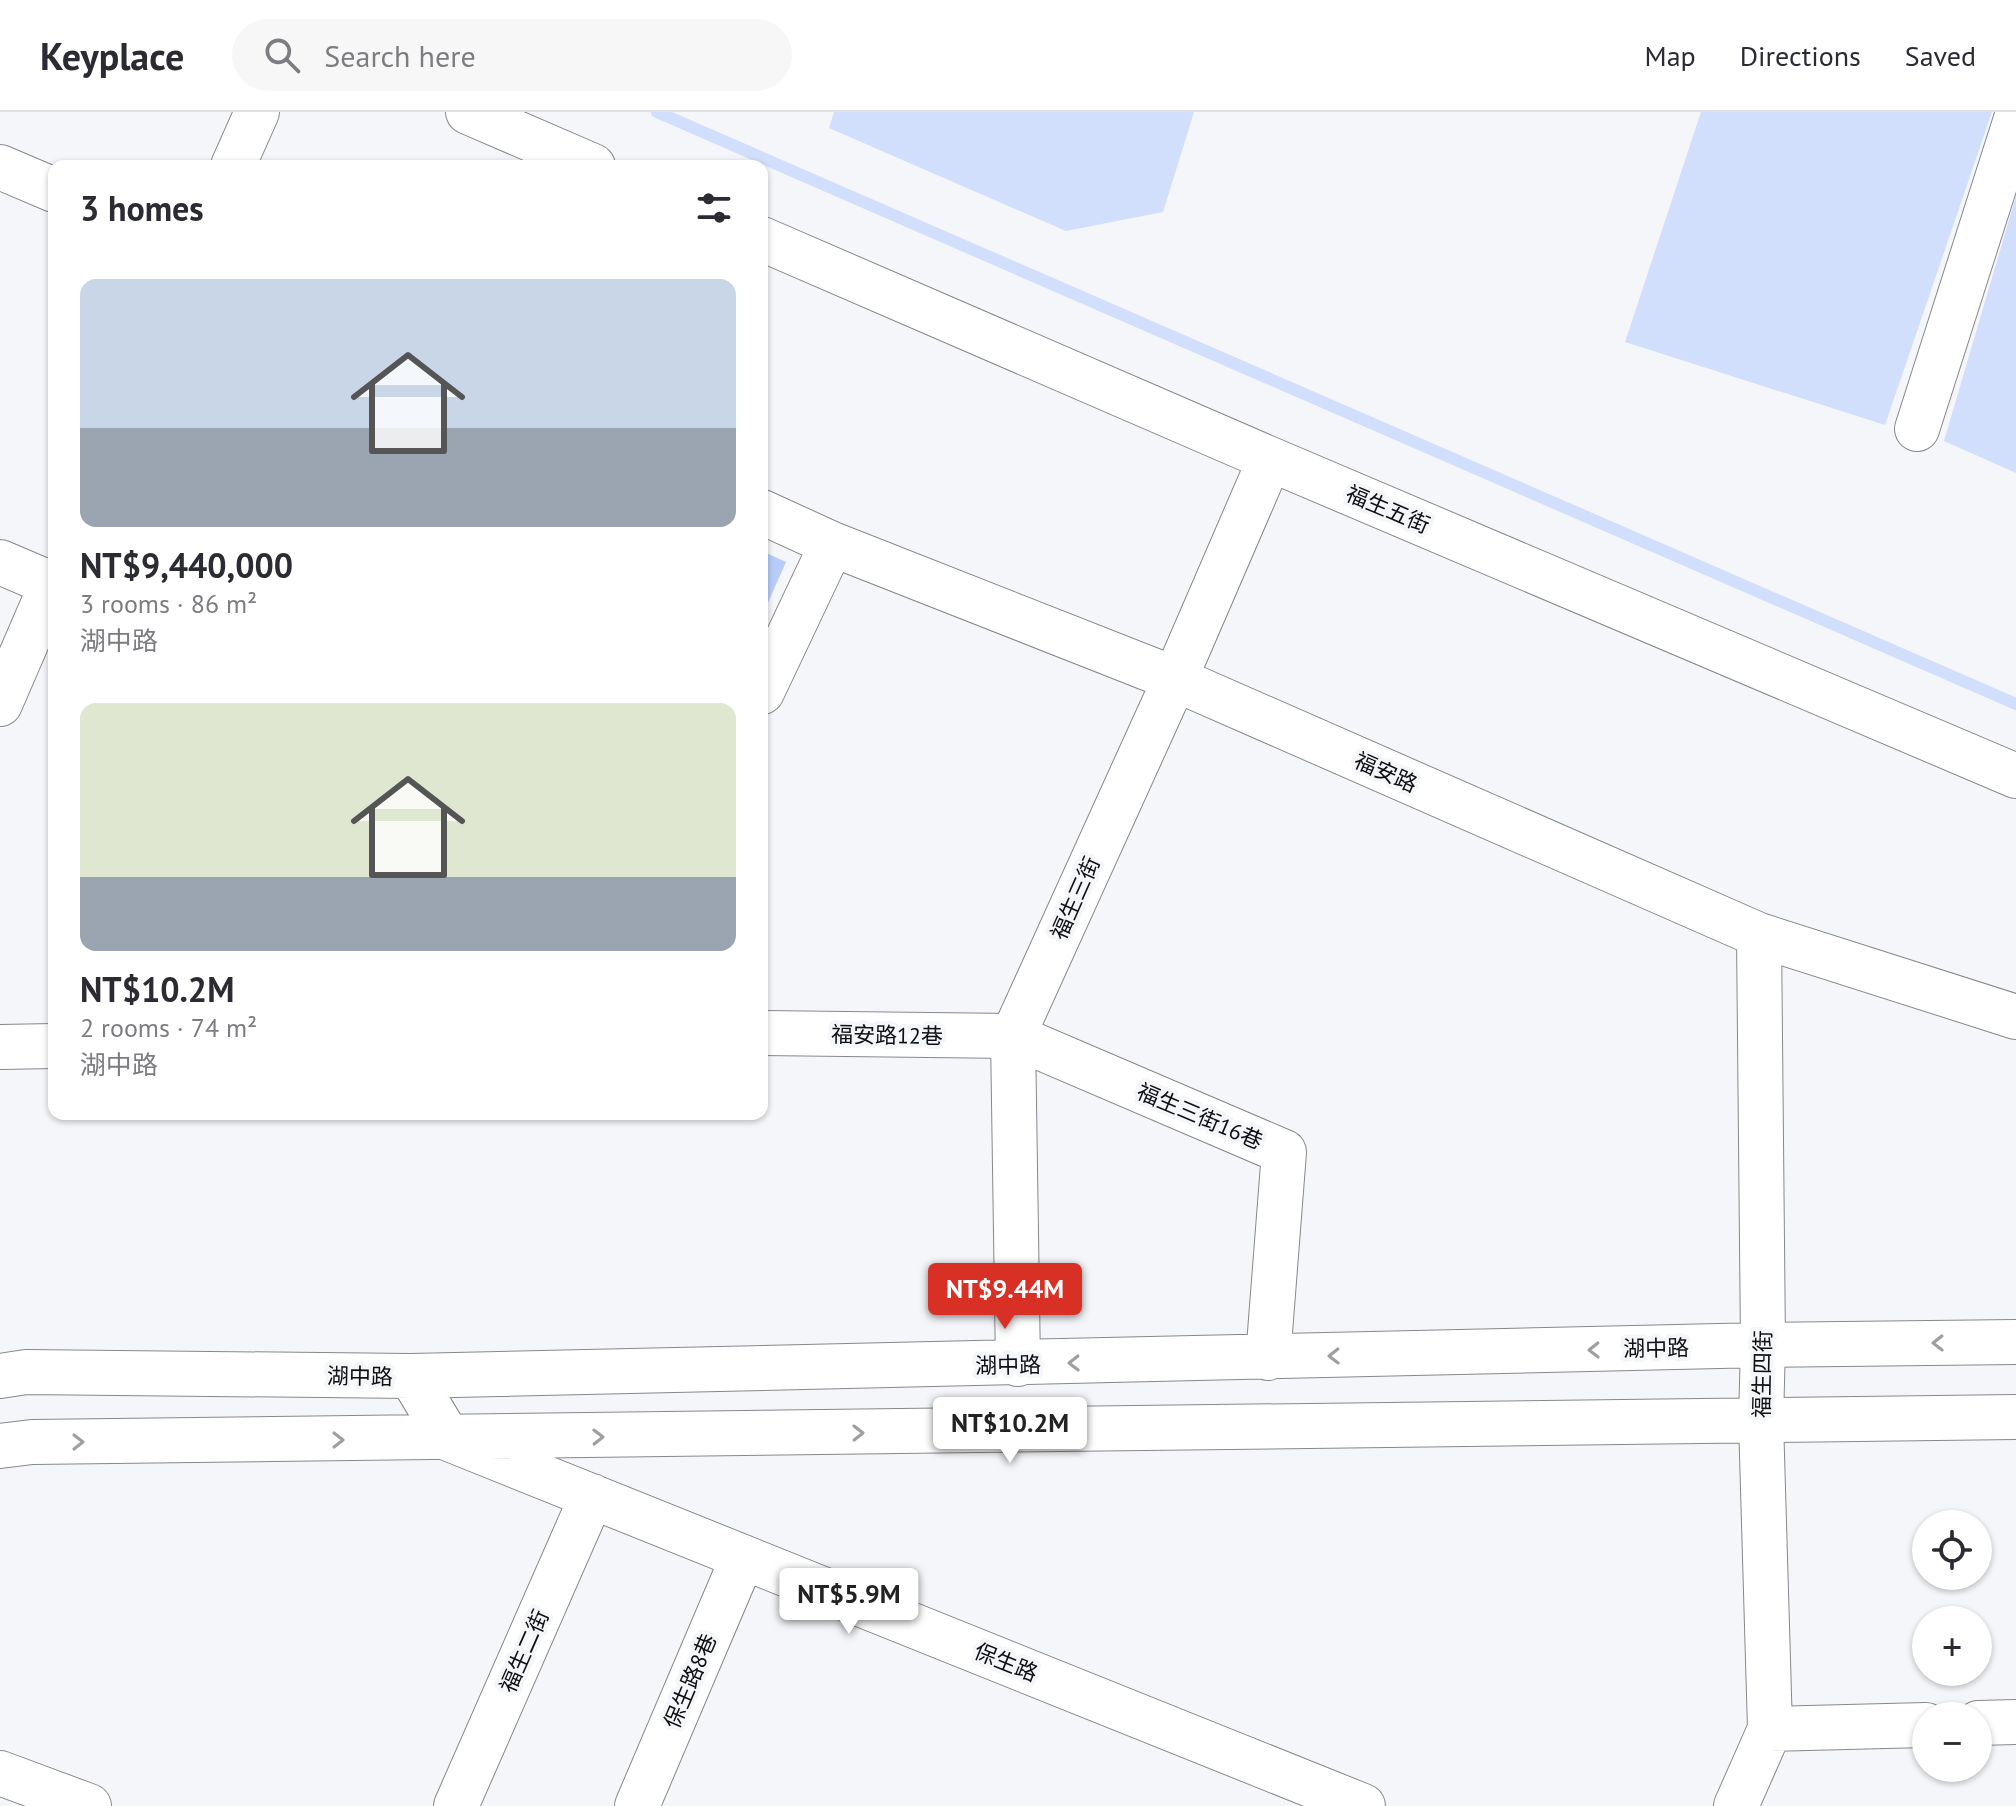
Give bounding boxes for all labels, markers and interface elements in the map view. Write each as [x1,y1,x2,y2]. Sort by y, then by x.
search box [232,19,792,91]
text: Keyplace [40,31,184,80]
icon: search [260,33,304,77]
text: Search here [324,36,476,75]
text: Map [1645,37,1696,74]
text: Directions [1740,37,1861,74]
text: Saved [1905,37,1976,74]
text: 3 homes [80,186,204,230]
icon: filters [692,186,736,230]
icon: home [336,331,480,475]
street label: 福生五街 [1342,479,1434,539]
text: NT$9,440,000 [80,543,293,587]
text: 3 rooms · 86 m² [80,587,257,620]
text: 湖中路 [80,624,158,657]
street label: 福安路 [1350,746,1422,798]
icon: home [336,755,480,899]
street label: 福生三街 [1044,852,1106,944]
text: NT$10.2M [80,967,234,1011]
text: 2 rooms · 74 m² [80,1011,257,1044]
street label: 福安路12巷 [831,1020,943,1050]
text: 湖中路 [80,1048,158,1081]
street label: 福生三街16巷 [1133,1077,1267,1155]
pin: NT$9.44M [922,1263,1088,1331]
text: NT$9.44M [946,1272,1064,1305]
street label: 福生四街 [1747,1330,1777,1418]
street label: 湖中路 [1623,1333,1689,1363]
one-way arrow [1931,1334,1944,1352]
one-way arrow [1587,1341,1600,1358]
one-way arrow [1327,1348,1340,1365]
street label: 湖中路 [975,1350,1041,1380]
one-way arrow [1067,1354,1080,1372]
street label: 湖中路 [327,1361,393,1391]
pin: NT$10.2M [927,1397,1093,1465]
text: NT$10.2M [951,1406,1069,1439]
one-way arrow [852,1424,865,1442]
one-way arrow [592,1428,605,1445]
one-way arrow [332,1431,345,1449]
one-way arrow [72,1433,85,1451]
map controls [1912,1510,1992,1782]
button: locate [1912,1510,1992,1590]
pin: NT$5.9M [775,1568,923,1636]
text: NT$5.9M [797,1577,901,1610]
street label: 福生二街 [493,1605,555,1697]
button: + [1912,1606,1992,1686]
street label: 保生路8巷 [658,1630,722,1732]
street label: 保生路 [970,1637,1042,1687]
button: − [1912,1702,1992,1782]

